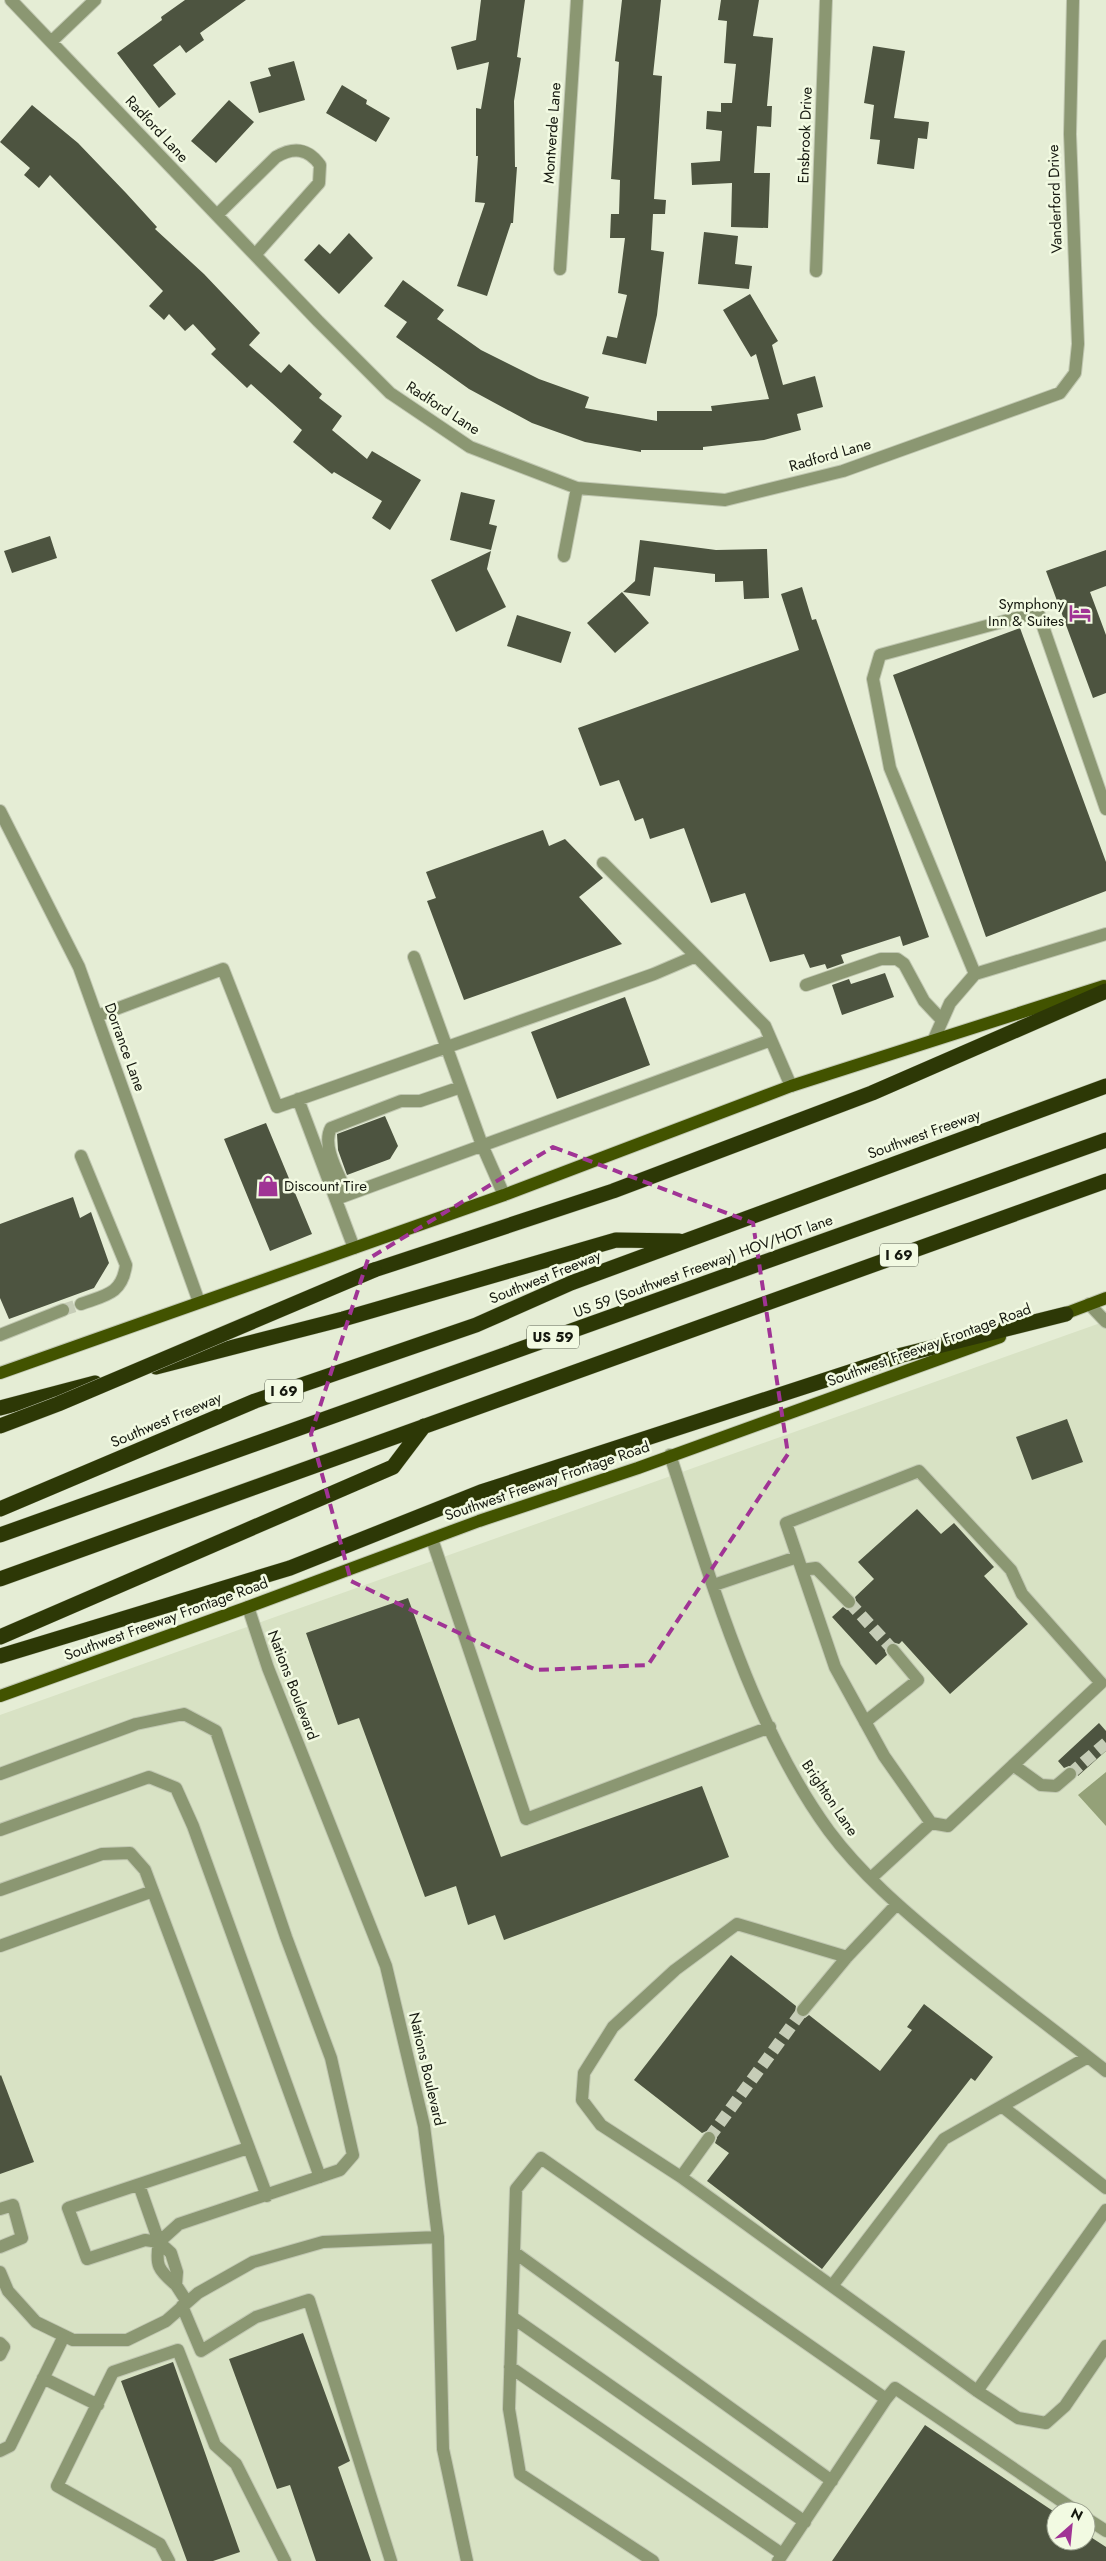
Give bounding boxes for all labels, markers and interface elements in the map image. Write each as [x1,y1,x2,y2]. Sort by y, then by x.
street label: Montverde Lane [537,81,567,184]
street label: Ensbrook Drive [792,86,818,184]
street label: Radford Lane [120,91,194,168]
street label: Vanderford Drive [1042,144,1068,254]
street label: Radford Lane [402,376,485,440]
street label: Radford Lane [786,433,874,477]
place label: Symphony Inn & Suites [988,593,1064,632]
hotel icon: Symphony Inn & Suites [1067,600,1093,626]
street label: Dorrance Lane [99,1000,151,1095]
street label: Southwest Freeway [864,1103,984,1165]
shop icon: Discount Tire [255,1173,281,1199]
place label: Discount Tire [284,1175,367,1197]
street label: US 59 (Southwest Freeway) HOV/HOT lane [570,1209,836,1323]
street label: Southwest Freeway [486,1244,605,1309]
road number: I 69 [880,1244,918,1266]
street label: Southwest Freeway Frontage Road [824,1298,1034,1392]
road number: US 59 [527,1325,579,1348]
road number: I 69 [265,1380,303,1402]
street label: Southwest Freeway [107,1387,225,1453]
street label: Southwest Freeway Frontage Road [442,1436,652,1526]
street label: Southwest Freeway Frontage Road [61,1572,271,1666]
street label: Nations Boulevard [262,1627,324,1743]
street label: Brighton Lane [796,1756,864,1841]
street label: Nations Boulevard [403,2010,451,2128]
north arrow [1046,2501,1096,2551]
text: N [1067,2503,1086,2526]

